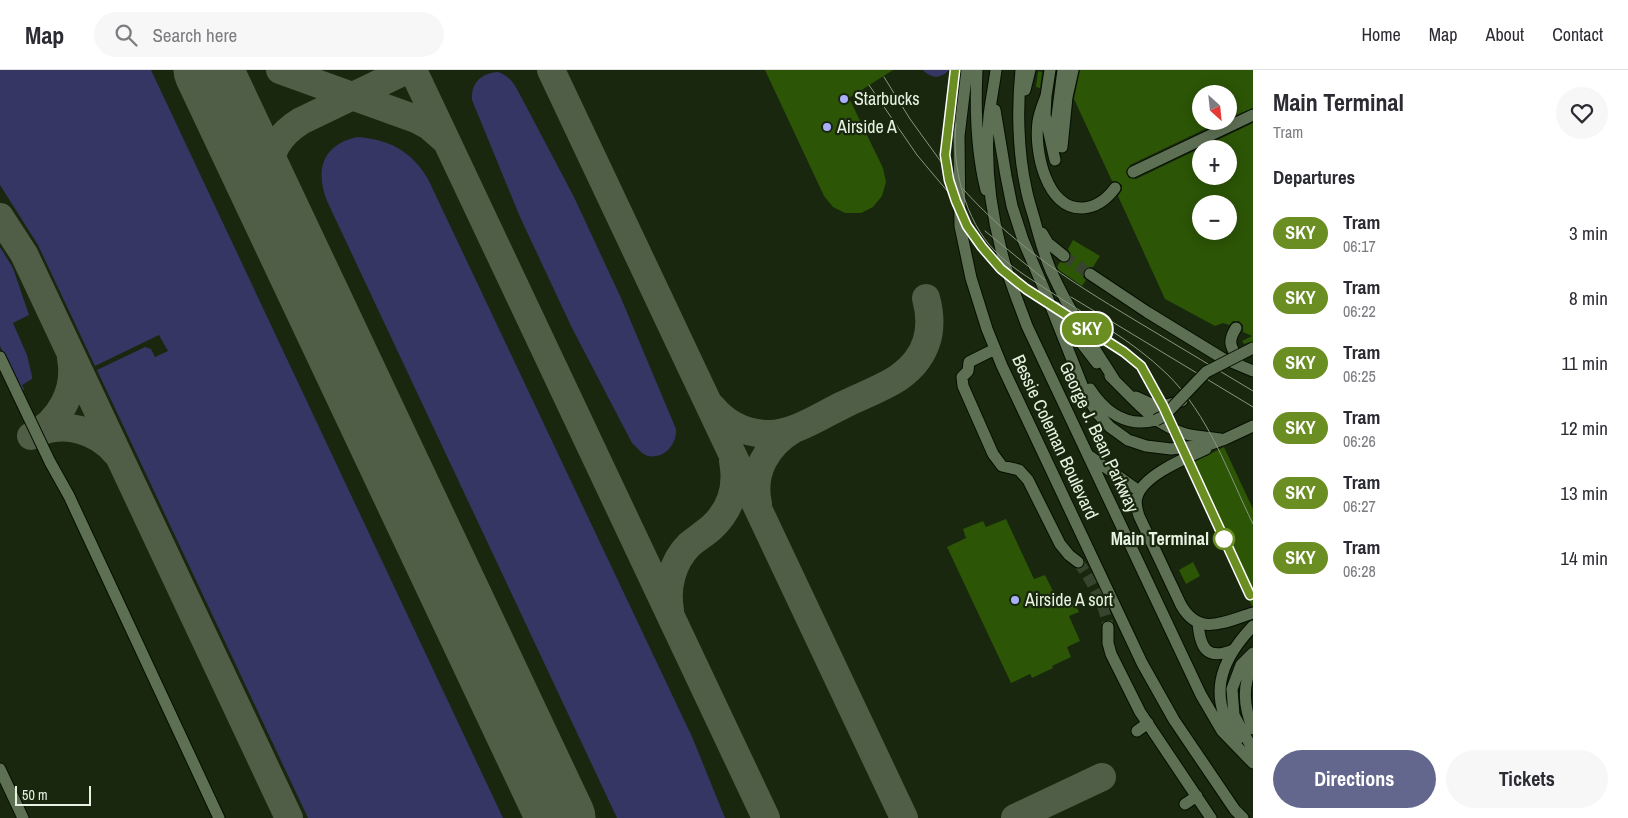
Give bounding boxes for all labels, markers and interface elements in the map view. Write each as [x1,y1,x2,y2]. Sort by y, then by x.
search box [94,12,444,57]
text: Map [25,19,64,51]
icon: search [112,21,140,49]
text: Search here [152,22,237,48]
text: Home [1361,22,1401,47]
text: Map [1429,22,1458,47]
text: About [1486,22,1524,47]
text: Contact [1552,22,1603,47]
north arrow [1192,85,1238,130]
map controls [1192,85,1237,240]
place label: Starbucks [854,86,920,111]
text: Main Terminal [1273,86,1404,118]
button: heart [1556,87,1608,139]
marker: Starbucks [838,93,850,105]
place label: Airside A [836,114,897,139]
marker: Airside A [821,121,833,133]
text: Tram [1273,121,1303,143]
button: + [1192,140,1237,185]
text: Departures [1273,164,1355,190]
button: − [1192,195,1237,240]
text: Tram [1343,209,1380,235]
text: SKY [1285,220,1316,245]
text: 3 min [1569,220,1608,246]
text: 06:17 [1343,235,1376,257]
text: Tram [1343,274,1380,300]
text: SKY [1285,285,1316,310]
text: 8 min [1569,285,1608,311]
text: 06:22 [1343,300,1376,322]
line badge: SKY [1058,313,1116,345]
text: SKY [1072,316,1102,341]
text: Tram [1343,339,1380,365]
street label: Bessie Coleman Boulevard [1006,350,1105,523]
text: SKY [1285,350,1316,375]
text: 11 min [1562,350,1608,376]
street label: George J. Bean Parkway [1053,357,1146,517]
text: 06:25 [1343,365,1376,387]
text: Tram [1343,404,1380,430]
text: SKY [1285,415,1316,440]
text: 12 min [1560,415,1608,441]
text: 06:26 [1343,430,1376,452]
text: Tram [1343,469,1380,495]
text: SKY [1285,480,1316,505]
text: 13 min [1560,480,1608,506]
text: 06:27 [1343,495,1376,517]
place label: Main Terminal [1111,526,1209,551]
marker: Main Terminal [1213,528,1235,550]
text: Tram [1343,534,1380,560]
text: SKY [1285,545,1316,570]
text: 14 min [1560,545,1608,571]
text: 06:28 [1343,560,1376,582]
place label: Airside A sort [1024,587,1113,612]
marker: Airside A sort [1009,594,1021,606]
button: Directions [1273,750,1436,808]
button: Tickets [1446,750,1608,808]
scale bar [15,783,91,806]
text: 50 m [22,786,48,804]

